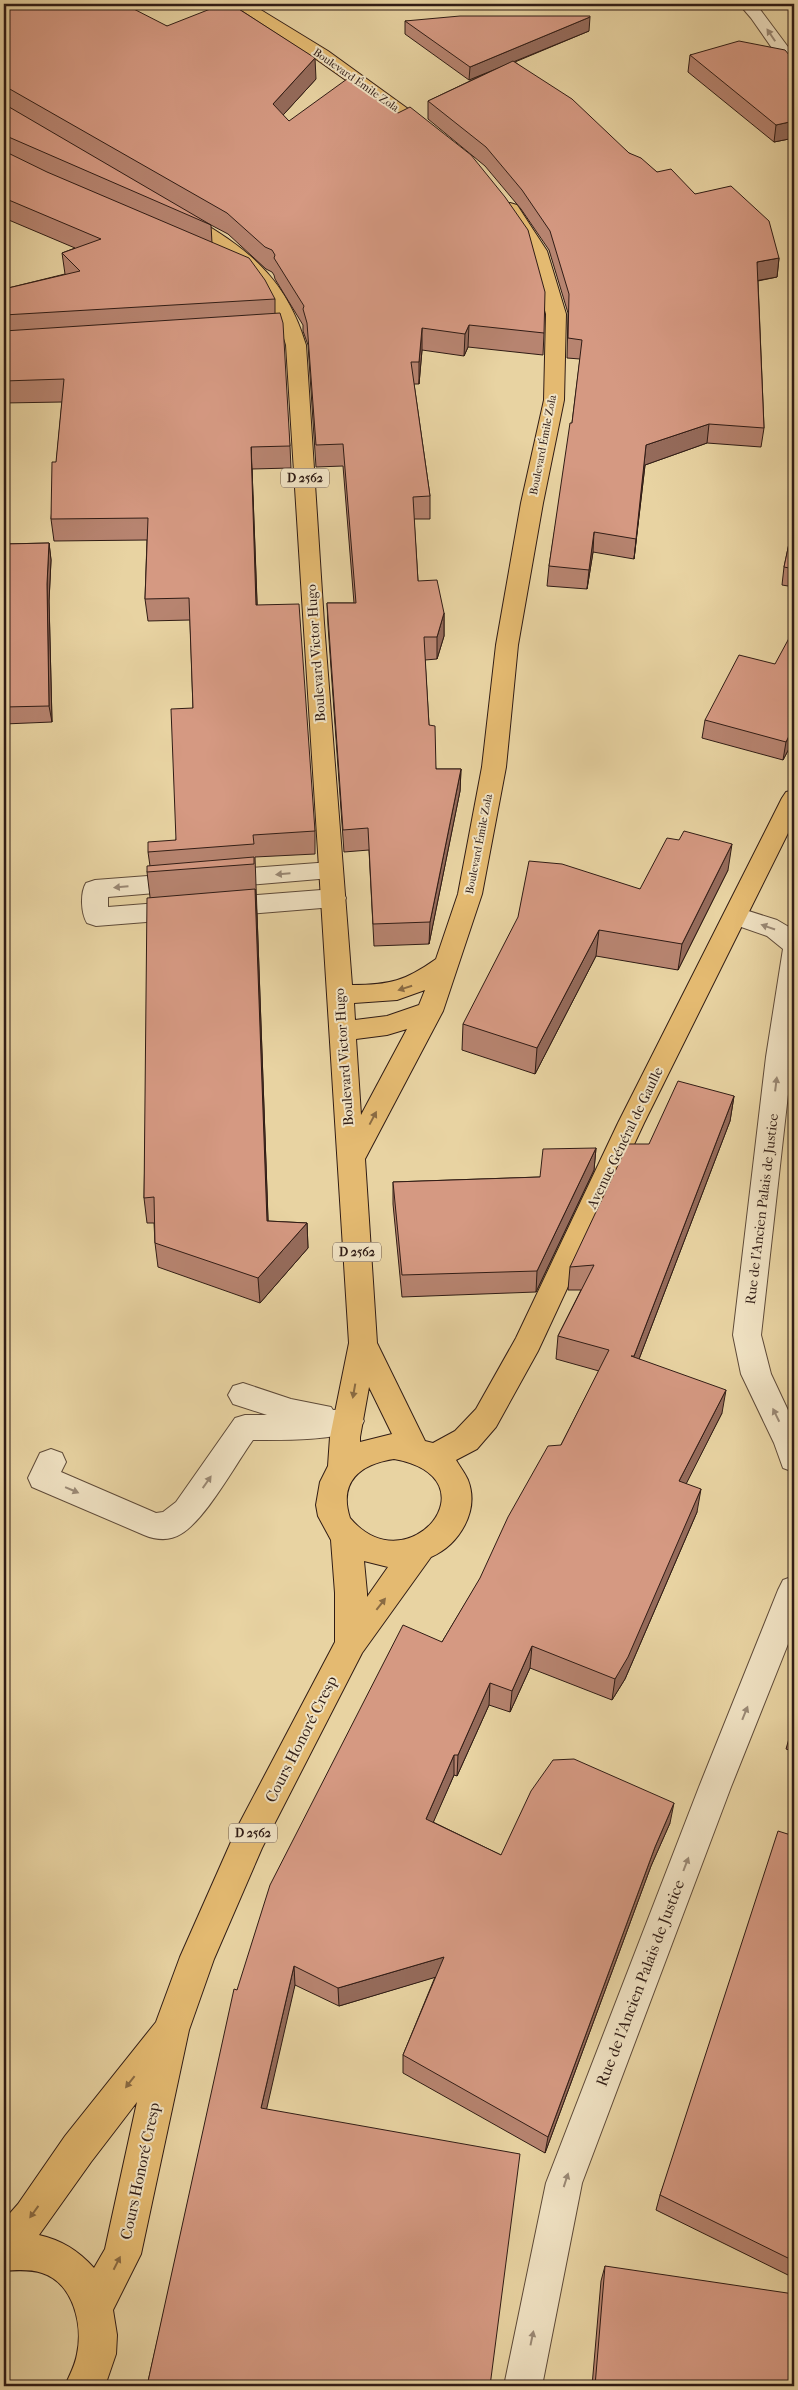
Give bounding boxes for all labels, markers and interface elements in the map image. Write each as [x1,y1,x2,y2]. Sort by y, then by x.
one-way arrow [766,28,776,41]
street label: Boulevard Émile Zola [311,46,402,115]
street label: Boulevard Émile Zola [527,393,559,496]
road number: D 2562 [281,468,329,488]
street label: Boulevard Victor Hugo [303,584,329,722]
street label: Boulevard Émile Zola [463,792,495,895]
one-way arrow [275,870,291,878]
one-way arrow [113,883,129,891]
one-way arrow [760,923,775,931]
one-way arrow [398,985,413,993]
street label: Boulevard Victor Hugo [331,988,357,1126]
street label: Avenue Général de Gaulle [583,1064,667,1213]
one-way arrow [772,1076,780,1092]
one-way arrow [369,1110,377,1125]
street label: Rue de l'Ancien Palais de Justice [742,1113,782,1305]
road number: D 2562 [333,1242,381,1262]
one-way arrow [350,1383,358,1399]
one-way arrow [771,1407,780,1422]
one-way arrow [202,1475,212,1489]
one-way arrow [65,1487,79,1495]
one-way arrow [375,1598,386,1611]
street label: Cours Honoré Cresp [261,1672,341,1805]
one-way arrow [741,1706,749,1720]
road number: D 2562 [229,1824,277,1842]
one-way arrow [682,1857,690,1871]
street label: Rue de l'Ancien Palais de Justice [592,1877,688,2089]
one-way arrow [125,2075,136,2088]
street label: Cours Honoré Cresp [116,2100,164,2241]
one-way arrow [562,2172,570,2187]
one-way arrow [29,2205,39,2219]
one-way arrow [113,2256,121,2270]
one-way arrow [529,2330,537,2346]

